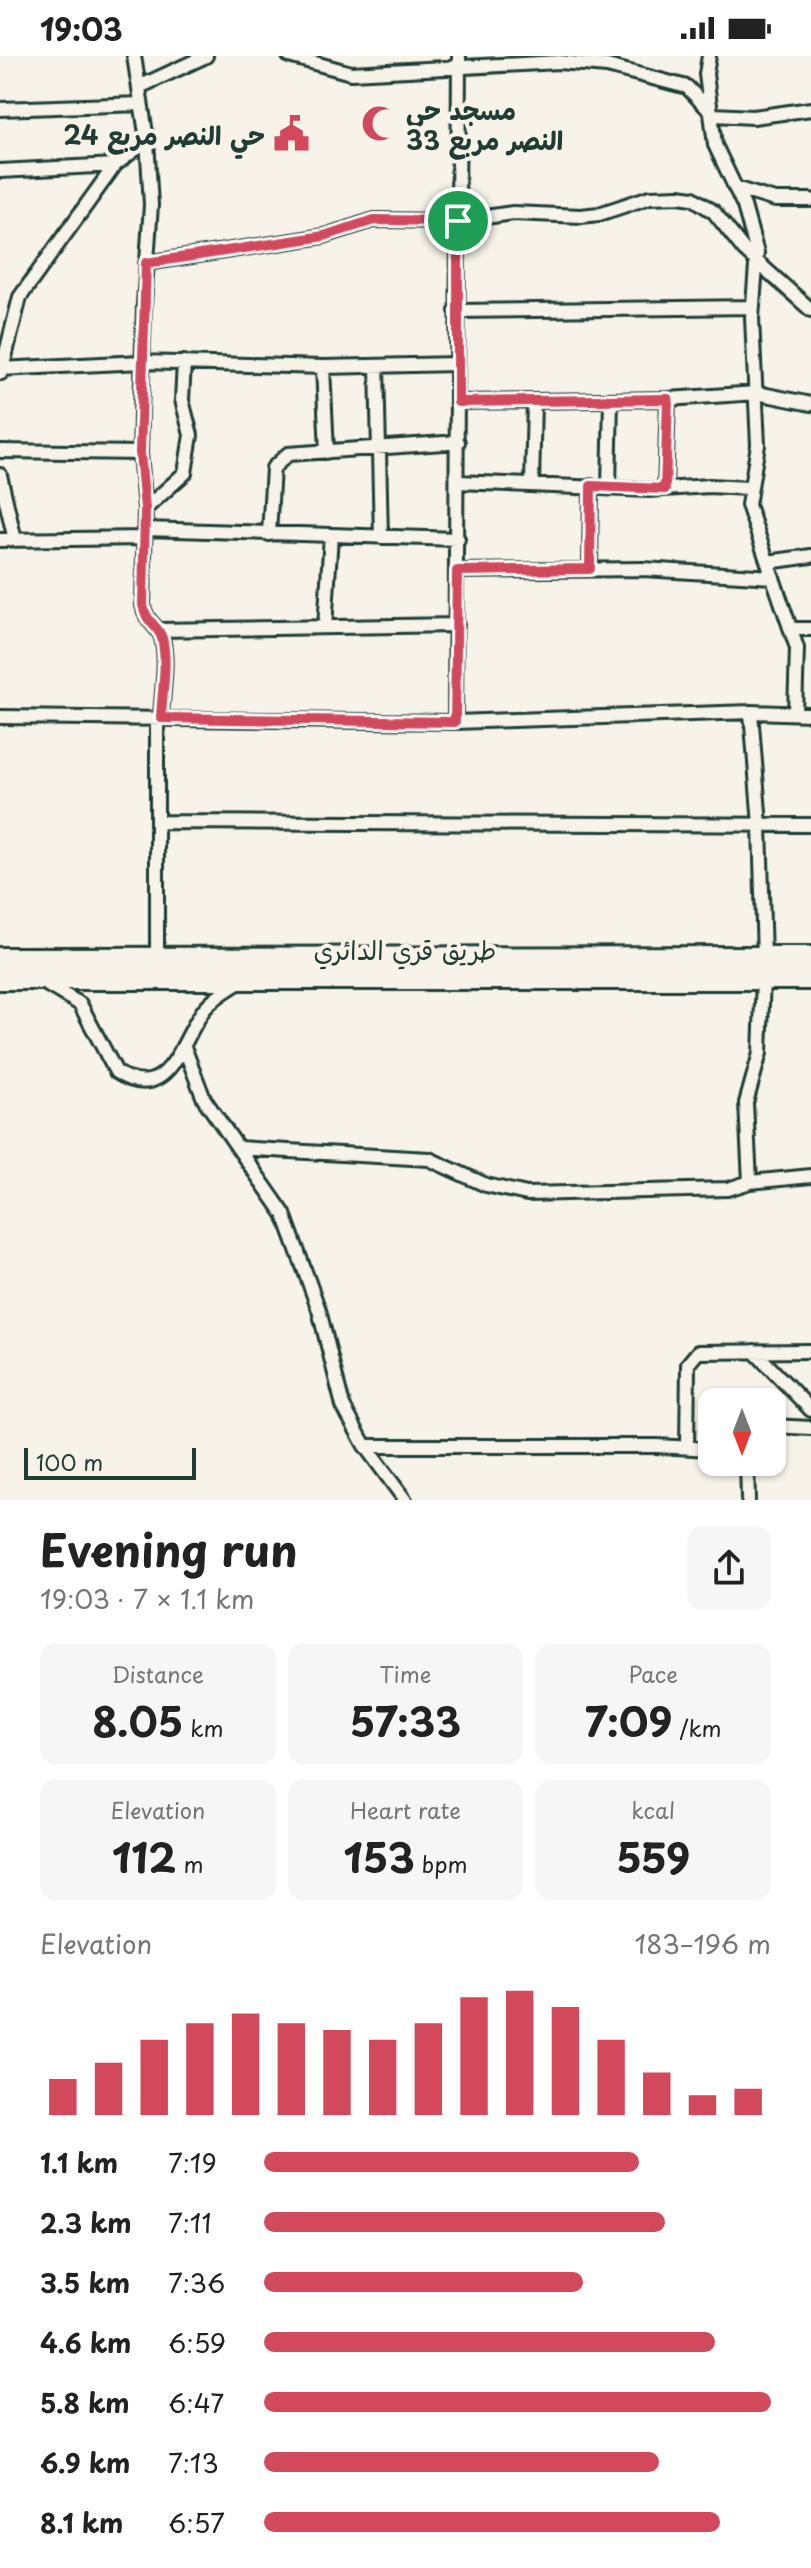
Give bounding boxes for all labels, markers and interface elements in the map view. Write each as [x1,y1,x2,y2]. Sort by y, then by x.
text: 19:03 [40,6,123,51]
place label: مسجد حي النصر مربع 33 [406,90,563,160]
mosque icon: مسجد حي النصر مربع 33 [361,105,399,143]
place label: حي النصر مربع 24 [63,115,265,160]
public building icon: حي النصر مربع 24 [272,115,310,153]
pin [424,187,492,255]
icon: arrive [436,199,480,243]
street label: طريق قري الدائري [314,930,496,970]
north arrow [698,1388,786,1476]
map controls [698,1388,786,1476]
scale bar [24,1444,196,1480]
text: 100 m [36,1445,103,1478]
text: Evening run [40,1516,298,1582]
button: share [687,1526,771,1610]
text: 19:03 · 7 × 1.1 km [40,1579,254,1618]
text: Distance [112,1657,204,1690]
text: Time [379,1657,431,1690]
text: Pace [628,1657,678,1690]
text: 8.05 [92,1690,183,1751]
text: 57:33 [350,1690,461,1751]
text: 7:09 [585,1690,672,1751]
text: km [183,1711,223,1744]
text: /km [672,1711,722,1744]
text: Elevation [110,1793,205,1826]
text: Heart rate [350,1793,461,1826]
text: kcal [631,1793,675,1826]
text: 112 [112,1826,176,1887]
text: 153 [344,1826,415,1887]
text: 559 [616,1826,690,1887]
text: m [176,1847,204,1880]
text: bpm [415,1847,467,1880]
text: Elevation [40,1924,152,1963]
text: 183–196 m [635,1924,771,1963]
text: 1.1 km [40,2143,118,2182]
text: 7:19 [168,2143,217,2182]
text: 2.3 km [40,2203,132,2242]
text: 7:11 [168,2203,212,2242]
text: 3.5 km [40,2263,130,2302]
text: 7:36 [168,2263,225,2302]
text: 4.6 km [40,2323,131,2362]
text: 6:59 [168,2323,226,2362]
text: 5.8 km [40,2383,130,2422]
text: 6:47 [168,2383,224,2422]
text: 6.9 km [40,2443,130,2482]
text: 7:13 [168,2443,219,2482]
text: 8.1 km [40,2503,123,2542]
text: 6:57 [168,2503,225,2542]

